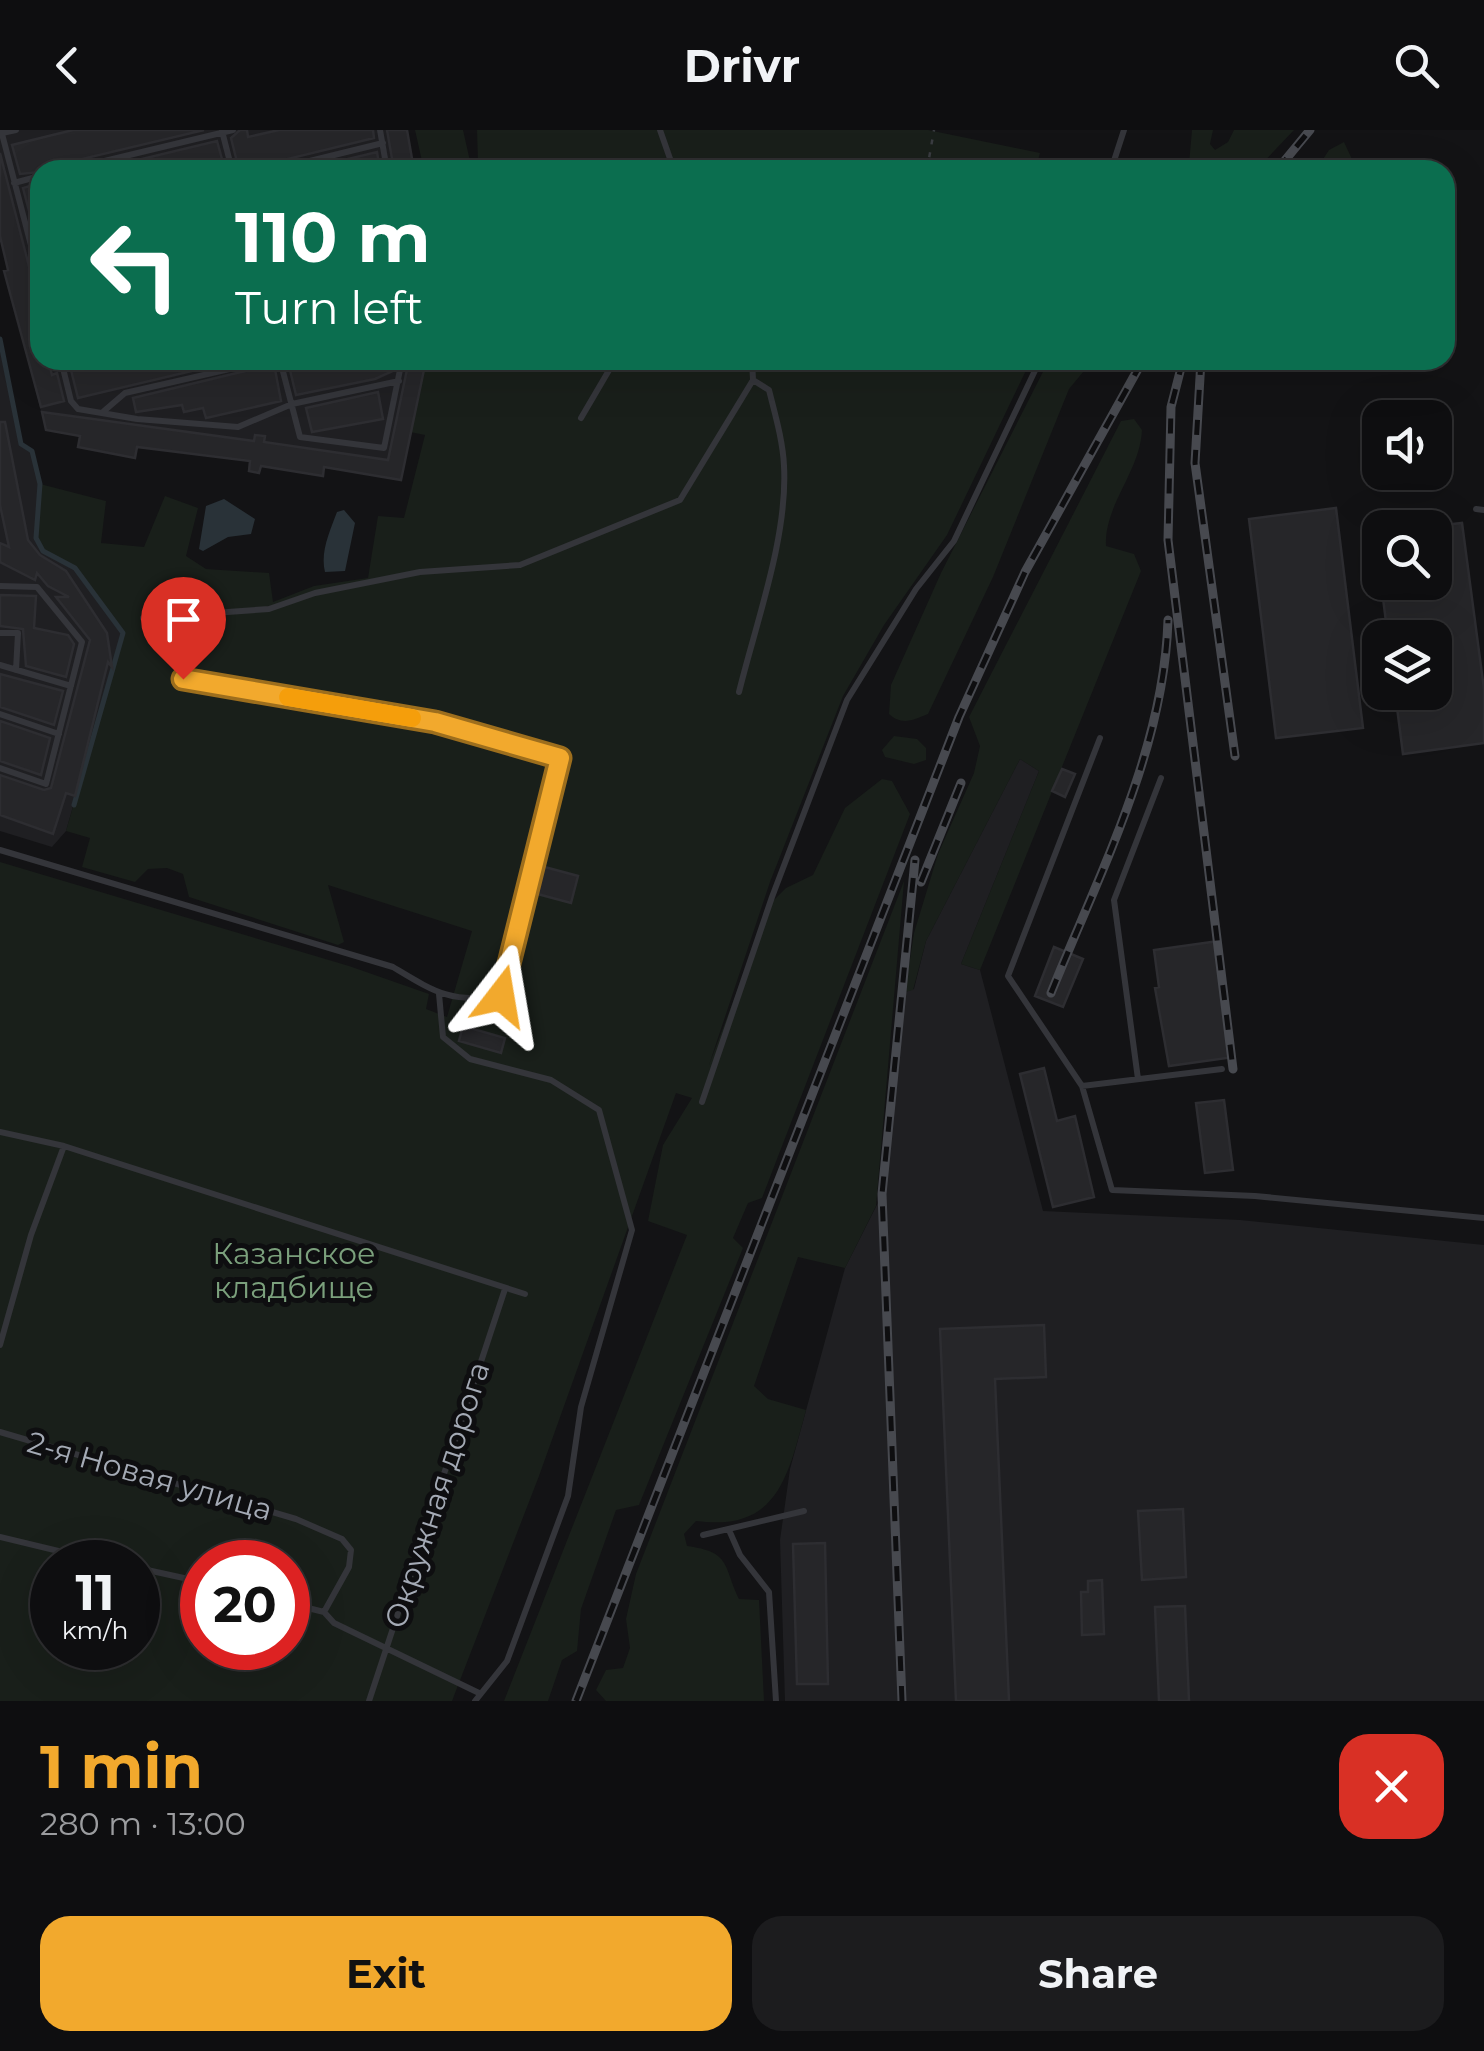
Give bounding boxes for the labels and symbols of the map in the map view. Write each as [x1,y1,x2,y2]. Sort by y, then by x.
pin [141,577,226,680]
position arrow [449,944,553,1048]
park label: Казанское кладбище [212,1235,376,1306]
street label: Окружная дорога [376,1357,498,1633]
street label: 2-я Новая улица [23,1423,277,1529]
speed limit sign: 20 [180,1540,310,1670]

